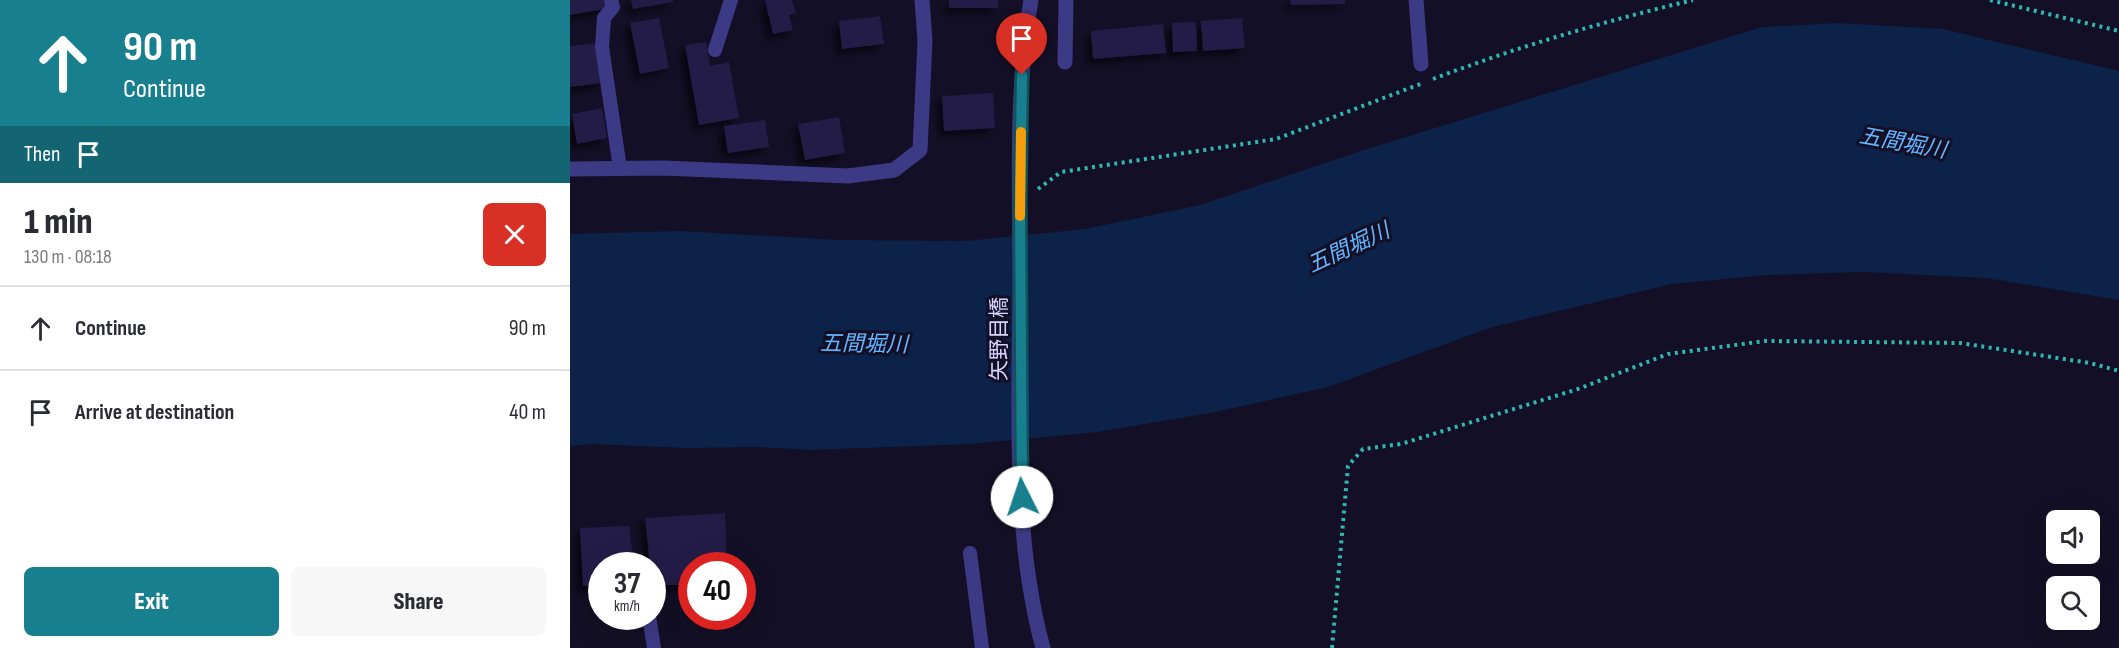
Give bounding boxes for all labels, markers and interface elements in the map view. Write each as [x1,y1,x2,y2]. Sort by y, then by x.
pin [996,13,1047,75]
text: 90 m [123,22,197,73]
icon: arrive [1005,22,1038,55]
icon: ahead [24,24,102,102]
text: Continue [123,73,206,105]
water label: 五間堀川 [1857,123,1950,165]
icon: arrive [72,138,105,171]
text: Then [24,141,60,168]
text: 1 min [24,201,92,244]
button: close [483,203,546,266]
water label: 五間堀川 [1303,217,1396,279]
text: 130 m · 08:18 [24,245,112,269]
street label: 矢野目橋 [987,297,1012,381]
icon: ahead [24,312,57,345]
text: Continue [75,315,146,342]
text: 90 m [509,315,546,342]
water label: 五間堀川 [820,330,910,359]
icon: arrive [24,396,57,429]
text: Arrive at destination [75,399,234,426]
text: 40 m [509,399,546,426]
position arrow [990,465,1054,529]
map controls [2046,510,2100,630]
button: sound [2046,510,2100,564]
speed limit sign: 40 [678,552,756,630]
text: 37 [614,566,640,602]
button: Exit [24,567,279,636]
button: Share [291,567,546,636]
button: search [2046,576,2100,630]
text: km/h [614,597,640,616]

